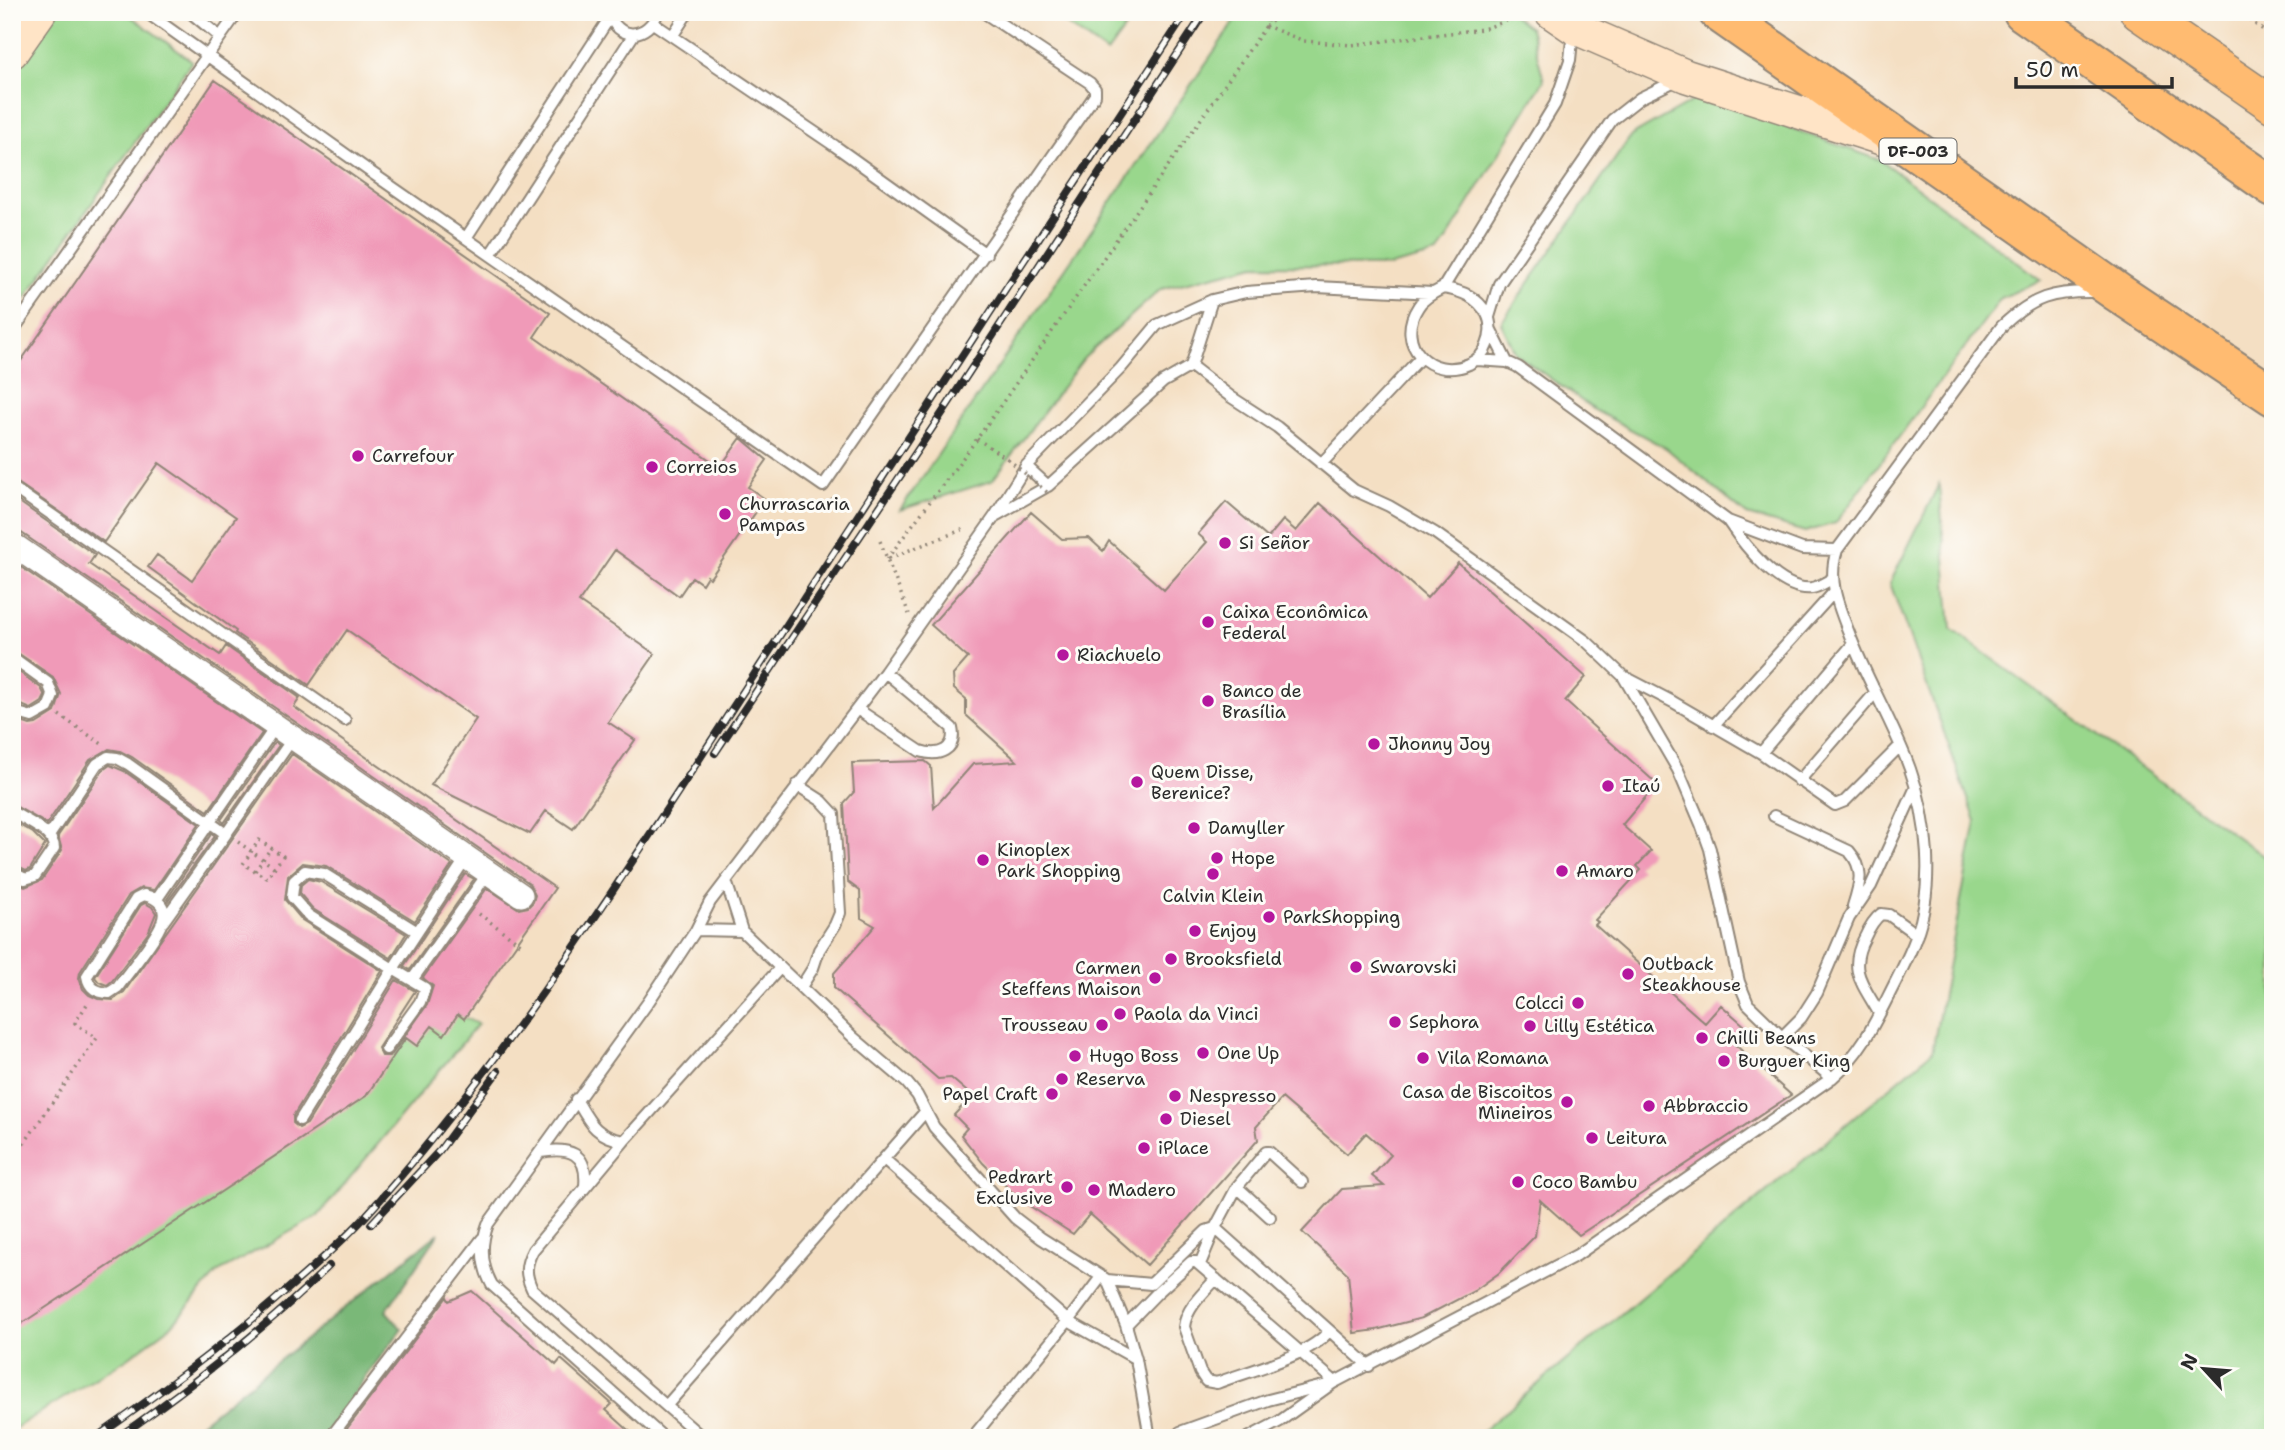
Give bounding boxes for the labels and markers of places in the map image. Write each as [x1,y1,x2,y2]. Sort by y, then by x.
place label: Carrefour [372,444,455,468]
marker: Carrefour [350,448,366,464]
place label: Correios [666,455,737,479]
marker: Correios [644,459,660,475]
place label: Churrascaria Pampas [739,492,850,537]
marker: Churrascaria Pampas [717,506,733,522]
place label: Si Señor [1239,531,1310,555]
marker: Si Señor [1217,535,1233,551]
place label: Caixa Econômica Federal [1222,600,1368,645]
marker: Caixa Econômica Federal [1200,614,1216,630]
place label: Riachuelo [1077,643,1161,667]
marker: Riachuelo [1055,647,1071,663]
place label: Banco de Brasília [1222,679,1302,724]
marker: Banco de Brasília [1200,693,1216,709]
place label: Jhonny Joy [1388,732,1491,756]
marker: Jhonny Joy [1366,736,1382,752]
place label: Quem Disse, Berenice? [1151,760,1254,805]
marker: Quem Disse, Berenice? [1129,774,1145,790]
place label: Itaú [1622,774,1660,798]
marker: Itaú [1600,778,1616,794]
place label: Damyller [1208,816,1285,840]
marker: Damyller [1186,820,1202,836]
place label: Kinoplex Park Shopping [997,838,1120,883]
place label: Hope [1231,846,1275,870]
marker: Hope [1209,850,1225,866]
marker: Kinoplex Park Shopping [975,852,991,868]
place label: Amaro [1576,859,1634,883]
marker: Amaro [1554,863,1570,879]
marker: Calvin Klein [1205,866,1221,882]
place label: Calvin Klein [1163,884,1263,908]
place label: ParkShopping [1283,905,1400,929]
marker: ParkShopping [1261,909,1277,925]
place label: Enjoy [1209,919,1257,943]
marker: Enjoy [1187,923,1203,939]
place label: Brooksfield [1185,947,1282,971]
marker: Brooksfield [1163,951,1179,967]
place label: Outback Steakhouse [1642,952,1741,997]
place label: Swarovski [1370,955,1457,979]
place label: Carmen Steffens Maison [1001,956,1141,1001]
marker: Swarovski [1348,959,1364,975]
marker: Outback Steakhouse [1620,966,1636,982]
marker: Carmen Steffens Maison [1147,970,1163,986]
place label: Colcci [1515,991,1564,1015]
marker: Colcci [1570,995,1586,1011]
place label: Paola da Vinci [1134,1002,1259,1026]
marker: Paola da Vinci [1112,1006,1128,1022]
place label: Sephora [1409,1010,1479,1034]
place label: Trousseau [1001,1013,1088,1037]
marker: Sephora [1387,1014,1403,1030]
place label: Lilly Estética [1544,1014,1654,1038]
marker: Trousseau [1094,1017,1110,1033]
marker: Lilly Estética [1522,1018,1538,1034]
place label: Chilli Beans [1716,1026,1816,1050]
marker: Chilli Beans [1694,1030,1710,1046]
place label: One Up [1217,1041,1279,1065]
place label: Hugo Boss [1089,1044,1179,1068]
marker: One Up [1195,1045,1211,1061]
place label: Vila Romana [1437,1046,1548,1070]
marker: Hugo Boss [1067,1048,1083,1064]
place label: Burguer King [1738,1049,1850,1073]
marker: Vila Romana [1415,1050,1431,1066]
marker: Burguer King [1716,1053,1732,1069]
place label: Reserva [1076,1067,1145,1091]
marker: Reserva [1054,1071,1070,1087]
place label: Casa de Biscoitos Mineiros [1402,1080,1553,1125]
place label: Papel Craft [942,1082,1038,1106]
place label: Nespresso [1189,1084,1276,1108]
marker: Papel Craft [1044,1086,1060,1102]
marker: Nespresso [1167,1088,1183,1104]
marker: Casa de Biscoitos Mineiros [1559,1094,1575,1110]
place label: Abbraccio [1663,1094,1748,1118]
marker: Abbraccio [1641,1098,1657,1114]
place label: Diesel [1180,1107,1231,1131]
marker: Diesel [1158,1111,1174,1127]
place label: Leitura [1606,1126,1667,1150]
marker: Leitura [1584,1130,1600,1146]
place label: iPlace [1158,1136,1209,1160]
marker: iPlace [1136,1140,1152,1156]
place label: Pedrart Exclusive [976,1165,1053,1210]
place label: Coco Bambu [1532,1170,1637,1194]
marker: Coco Bambu [1510,1174,1526,1190]
place label: Madero [1108,1178,1176,1202]
marker: Pedrart Exclusive [1059,1179,1075,1195]
marker: Madero [1086,1182,1102,1198]

